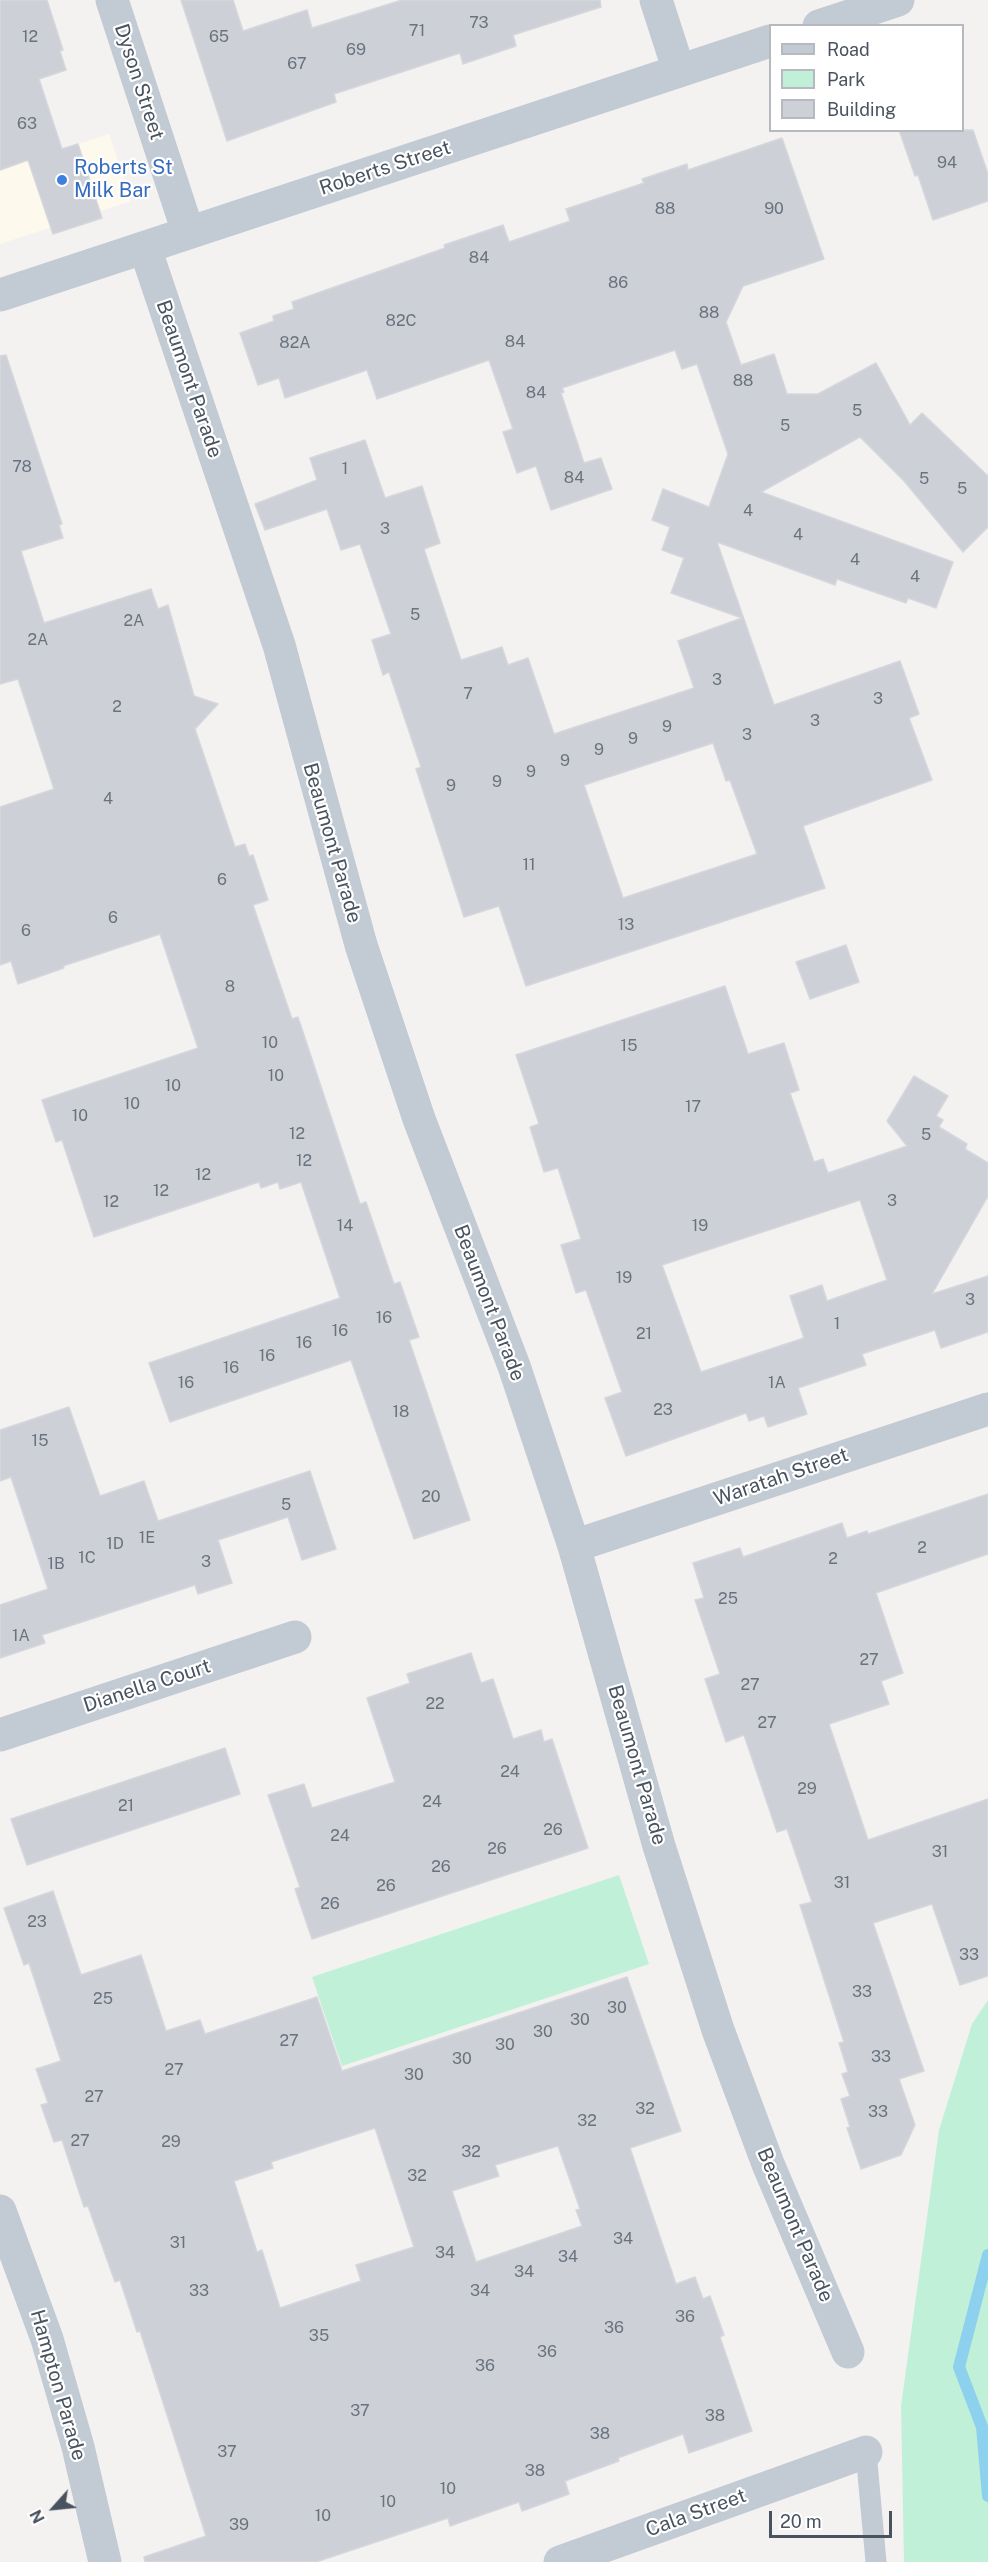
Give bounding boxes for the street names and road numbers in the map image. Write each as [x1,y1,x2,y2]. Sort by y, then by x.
street label: Dyson Street [109,21,169,143]
street label: Roberts Street [316,136,454,200]
street label: Beaumont Parade [151,297,227,461]
street label: Beaumont Parade [298,760,366,926]
street label: Beaumont Parade [448,1222,530,1384]
street label: Waratah Street [710,1443,852,1511]
street label: Dianella Court [80,1654,214,1718]
street label: Beaumont Parade [603,1682,671,1848]
street label: Beaumont Parade [752,2144,838,2306]
street label: Hampton Parade [25,2307,91,2463]
street label: Cala Street [643,2484,749,2542]

